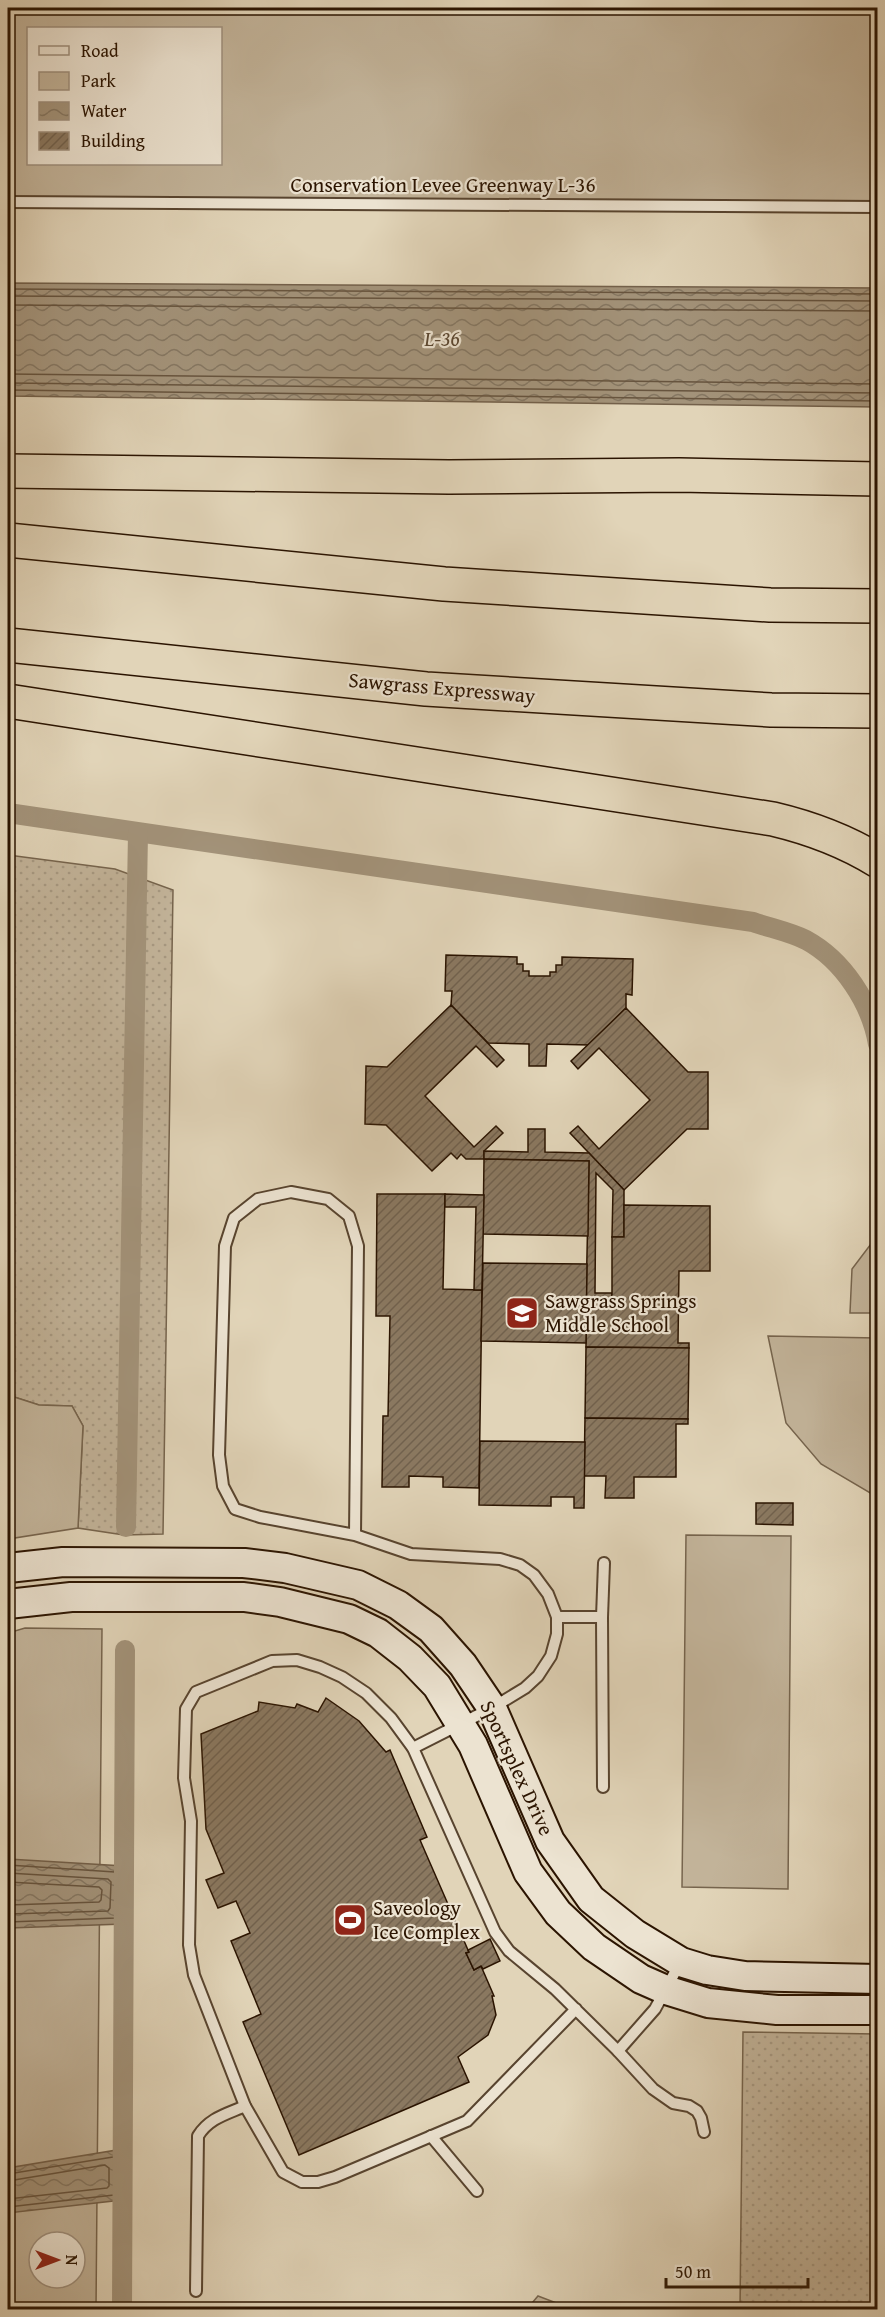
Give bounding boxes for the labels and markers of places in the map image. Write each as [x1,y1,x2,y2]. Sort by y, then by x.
place label: Sawgrass Springs Middle School [545,1285,697,1340]
school or university icon: Sawgrass Springs Middle School [504,1295,540,1331]
place label: Saveology Ice Complex [373,1892,480,1947]
sports icon: Saveology Ice Complex [332,1902,368,1938]

